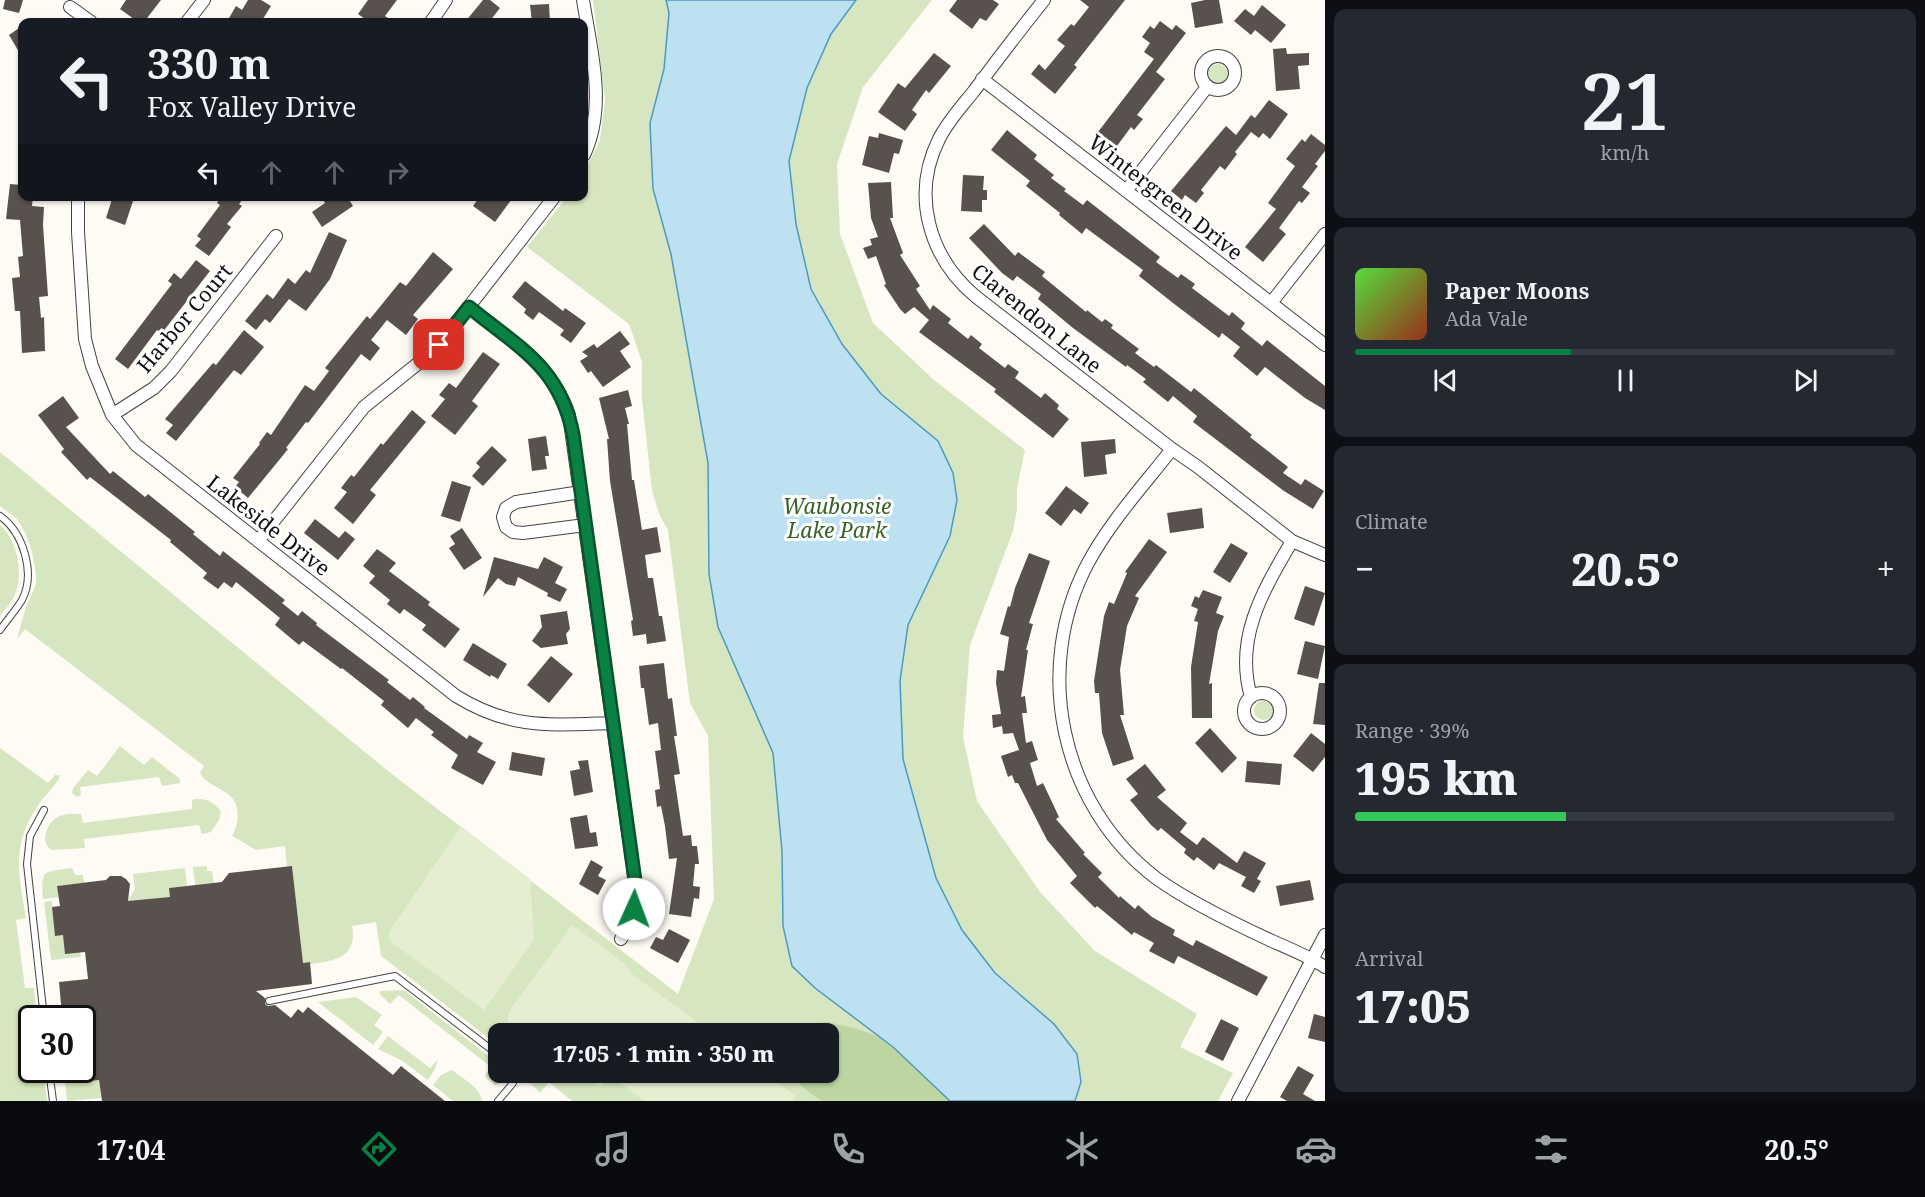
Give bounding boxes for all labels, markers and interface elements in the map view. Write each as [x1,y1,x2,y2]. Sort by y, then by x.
text: 330 m [147,34,271,91]
icon: left [48,42,126,120]
text: 21 [1581,47,1669,153]
text: Fox Valley Drive [147,88,356,125]
street label: Wintergreen Drive [1083,128,1249,266]
text: km/h [1600,139,1650,166]
icon: left [192,156,225,189]
icon: ahead [255,156,288,189]
icon: ahead [318,156,351,189]
icon: right [381,156,414,189]
street label: Clarendon Lane [966,257,1108,379]
street label: Harbor Court [130,258,238,378]
text: Paper Moons [1445,275,1589,305]
text: Ada Vale [1445,305,1528,332]
pin [413,319,464,370]
icon: arrive [422,328,455,361]
icon: previous [1429,364,1462,397]
icon: pause [1609,364,1642,397]
icon: next [1789,364,1822,397]
street label: Lakeside Drive [202,468,336,582]
park label: Waubonsie Lake Park [783,492,891,544]
text: Climate [1355,508,1428,535]
text: 20.5° [1571,538,1680,599]
text: − [1355,546,1374,591]
text: + [1877,546,1895,591]
text: Range · 39% [1355,717,1469,744]
text: 195 km [1355,747,1518,808]
position arrow [602,877,666,941]
text: Arrival [1355,945,1423,972]
text: 17:05 [1355,975,1471,1036]
speed limit sign: 30 [18,1005,96,1083]
text: 17:05 · 1 min · 350 m [553,1038,774,1068]
icon: directions [358,1128,400,1170]
icon: music [592,1128,634,1170]
icon: phone [827,1128,869,1170]
icon: climate [1061,1128,1103,1170]
icon: car [1295,1128,1337,1170]
icon: filters [1530,1128,1572,1170]
text: 17:04 [96,1131,165,1168]
text: 20.5° [1764,1131,1829,1168]

